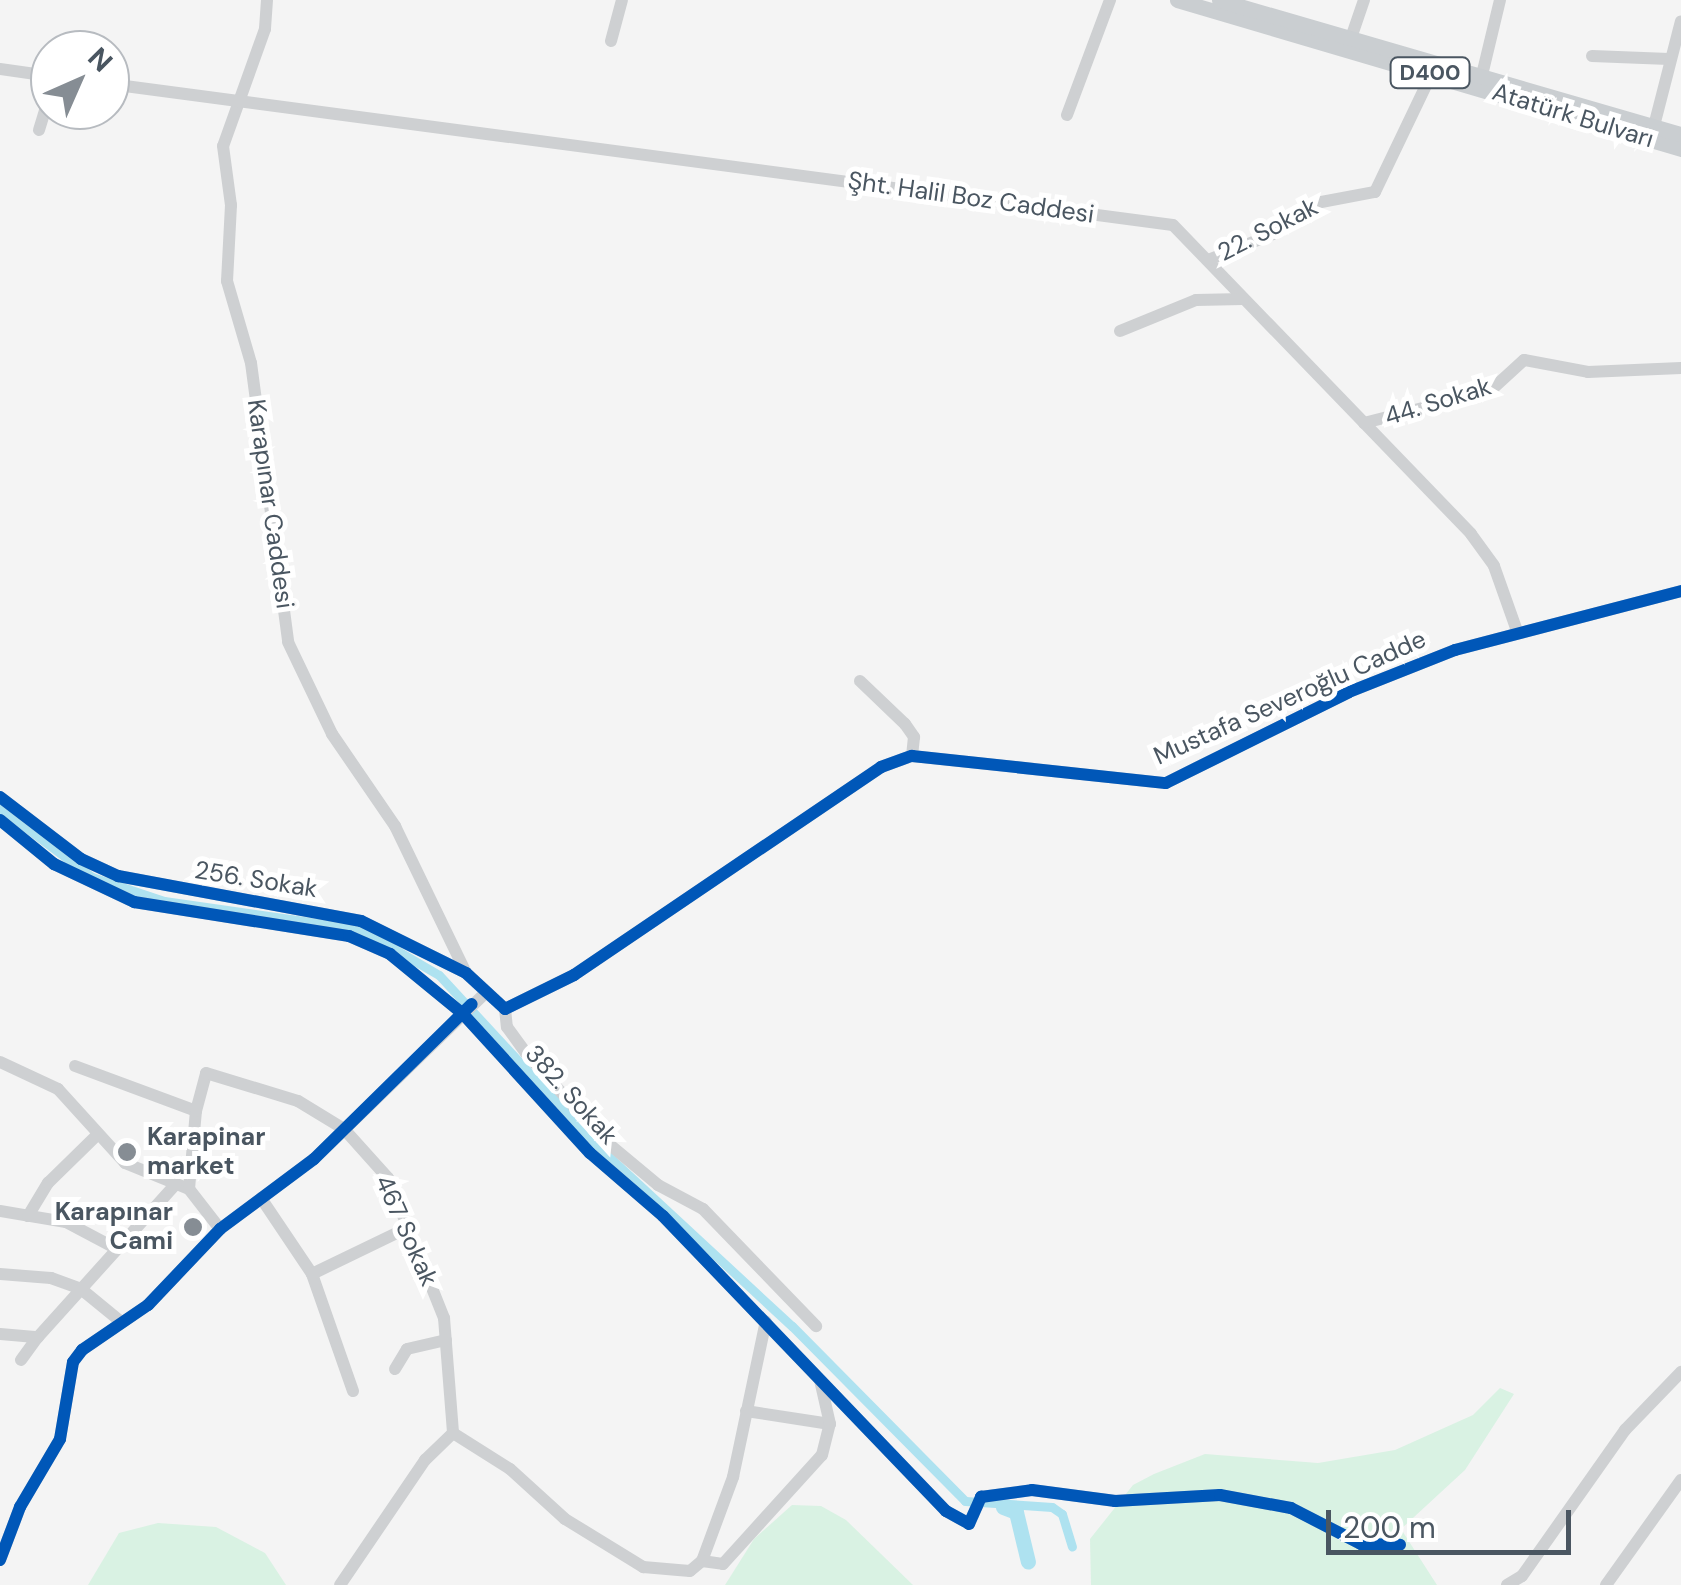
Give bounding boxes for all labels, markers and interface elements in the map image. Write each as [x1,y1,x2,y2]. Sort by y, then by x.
north arrow [30,30,130,130]
text: N [80,40,120,80]
road number: D400 [1388,56,1472,90]
street label: Atatürk Bulvarı [1489,77,1657,155]
street label: Şht. Halil Boz Caddesi [846,166,1096,230]
street label: 22. Sokak [1213,192,1323,268]
street label: 44. Sokak [1381,372,1495,432]
street label: Karapınar Caddesi [240,397,300,611]
street label: Mustafa Severoğlu Cadde [1149,624,1431,772]
street label: 256. Sokak [192,855,320,905]
street label: 382. Sokak [519,1039,623,1151]
place label: Karapinar market [147,1123,265,1182]
marker: Karapinar market [116,1141,138,1163]
street label: 467 Sokak [368,1171,444,1291]
place label: Karapınar Cami [55,1198,173,1257]
marker: Karapınar Cami [182,1216,204,1238]
scale bar [1331,1490,1576,1552]
text: 200 m [1343,1508,1436,1547]

